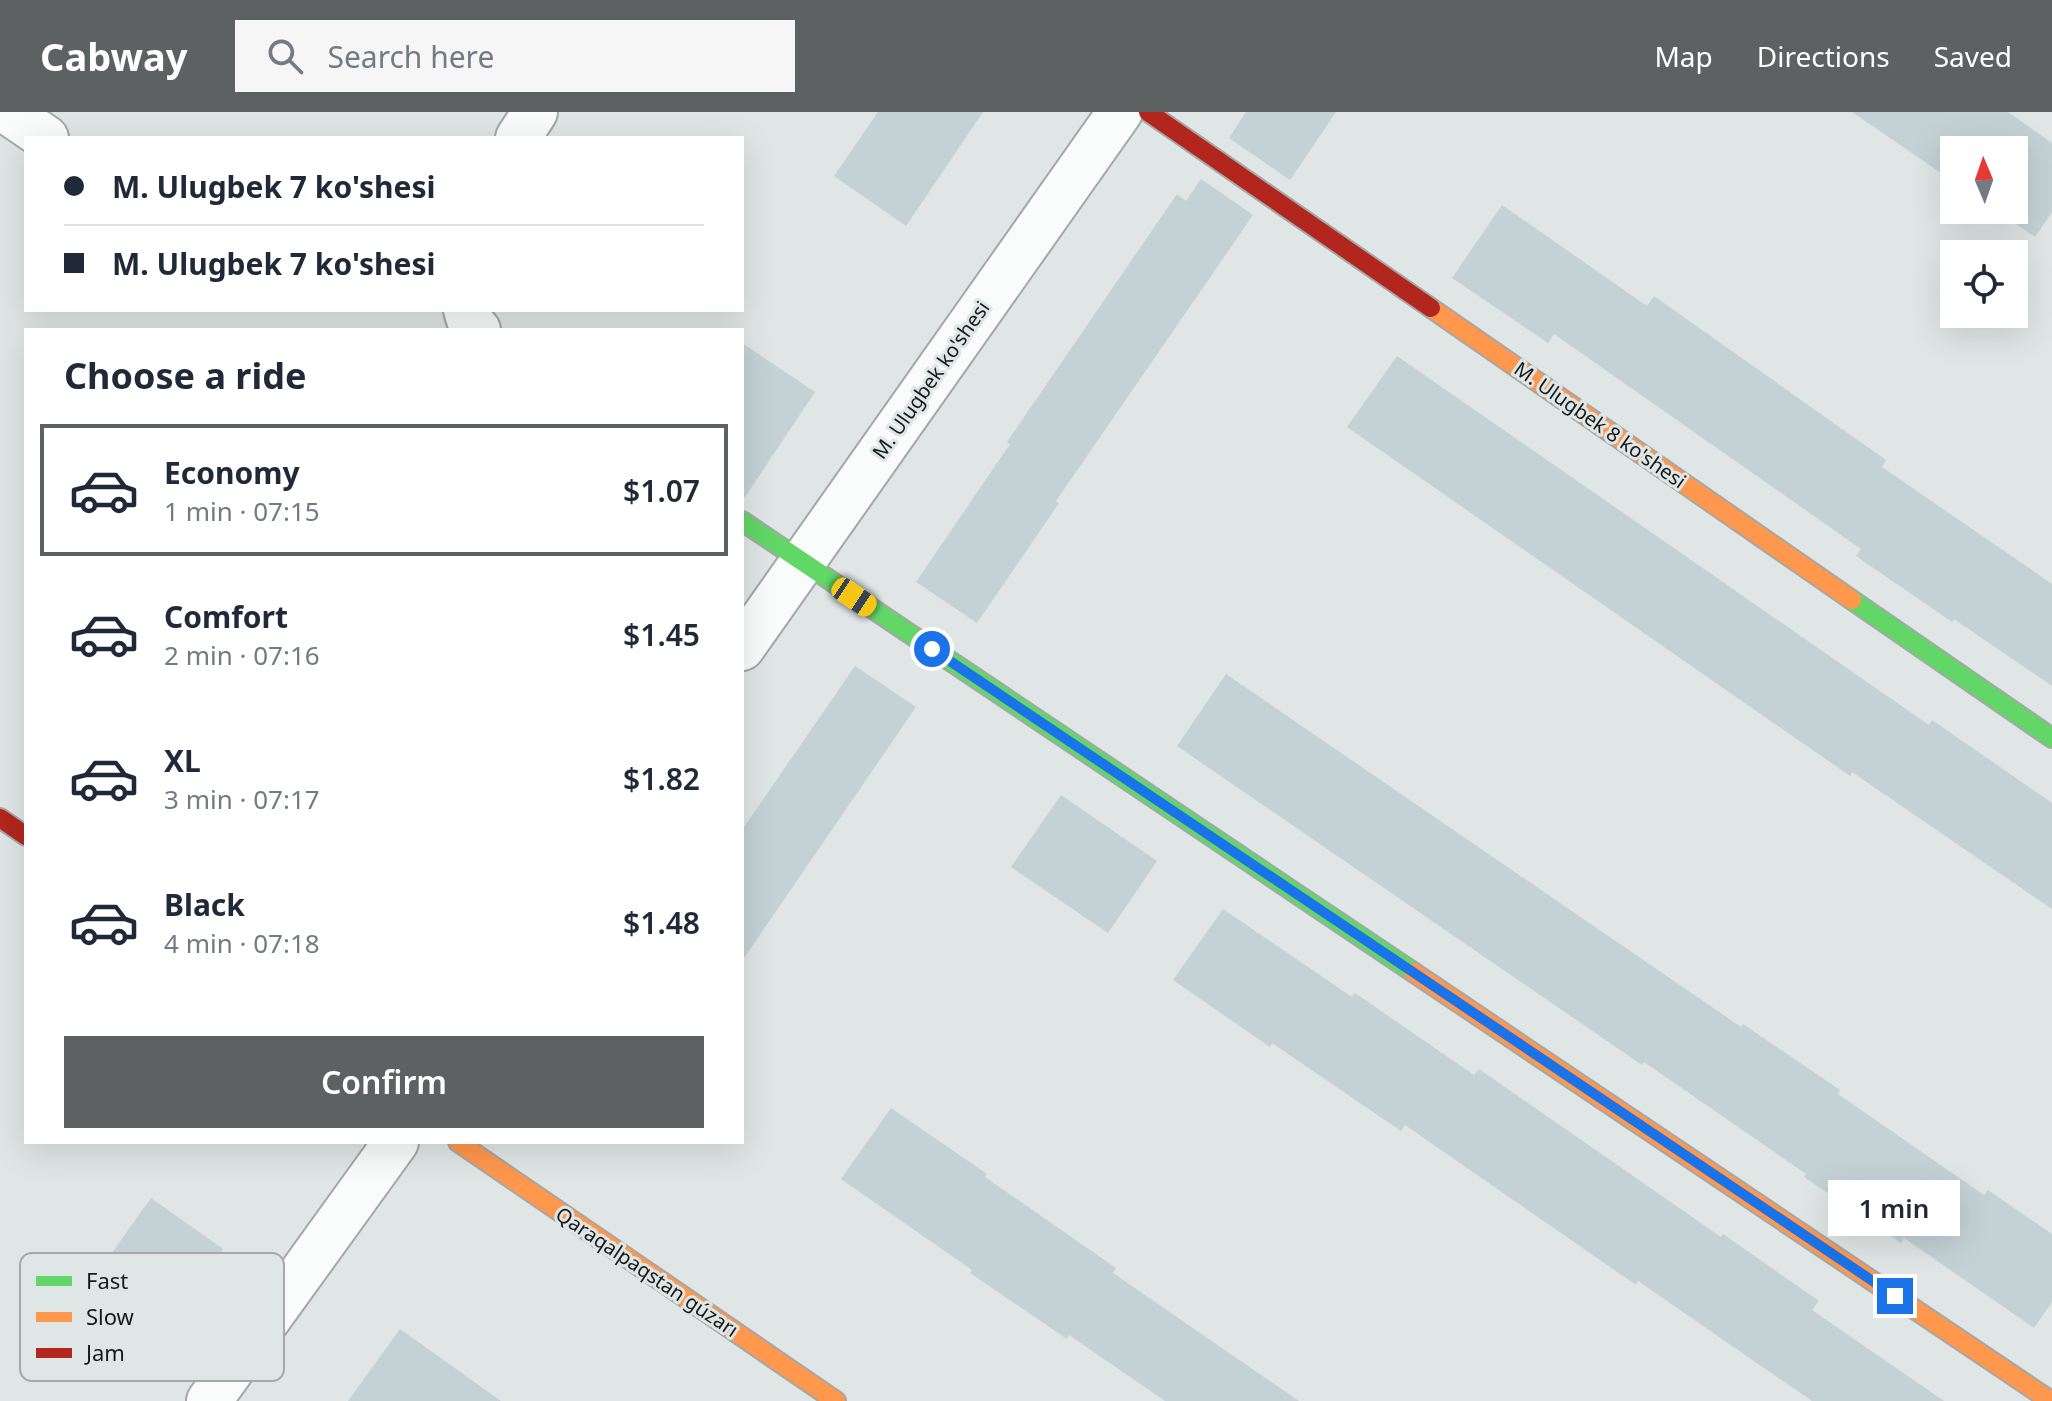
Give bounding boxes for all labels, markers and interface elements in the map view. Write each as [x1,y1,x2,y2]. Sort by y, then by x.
search box [235,20,795,92]
text: Cabway [40,30,187,82]
icon: search [263,34,307,78]
text: Search here [327,36,494,77]
text: Map [1654,37,1713,75]
text: Directions [1757,37,1890,75]
text: Saved [1934,37,2012,75]
north arrow [1940,136,2028,224]
map controls [1940,136,2028,328]
text: M. Ulugbek 7 ko'shesi [112,166,435,207]
button: locate [1940,240,2028,328]
text: M. Ulugbek 7 ko'shesi [112,243,435,284]
street label: M. Ulugbek ko'shesi [866,295,995,464]
text: Choose a ride [64,351,306,400]
street label: M. Ulugbek 8 ko'shesi [1509,355,1691,494]
text: Economy [164,452,300,493]
icon: car [68,454,140,526]
text: $1.07 [623,470,700,511]
text: 1 min · 07:15 [164,493,320,529]
car [827,574,881,620]
text: Comfort [164,596,288,637]
icon: car [68,598,140,670]
text: $1.45 [623,614,700,655]
route start [914,631,950,667]
text: 2 min · 07:16 [164,637,320,673]
text: XL [164,740,201,781]
icon: car [68,742,140,814]
text: $1.82 [623,758,700,799]
text: 3 min · 07:17 [164,781,320,817]
text: Black [164,884,245,925]
icon: car [68,886,140,958]
text: $1.48 [623,902,700,943]
text: 4 min · 07:18 [164,925,320,961]
button: Confirm [64,1036,704,1128]
callout: 1 min [1829,1180,1961,1236]
text: 1 min [1859,1190,1929,1226]
street label: Qaraqalpaqstan gúzarı [551,1200,744,1343]
legend [20,1253,284,1381]
text: Fast [86,1265,128,1295]
route end [1877,1278,1913,1314]
text: Slow [86,1301,135,1331]
text: Jam [84,1337,125,1367]

